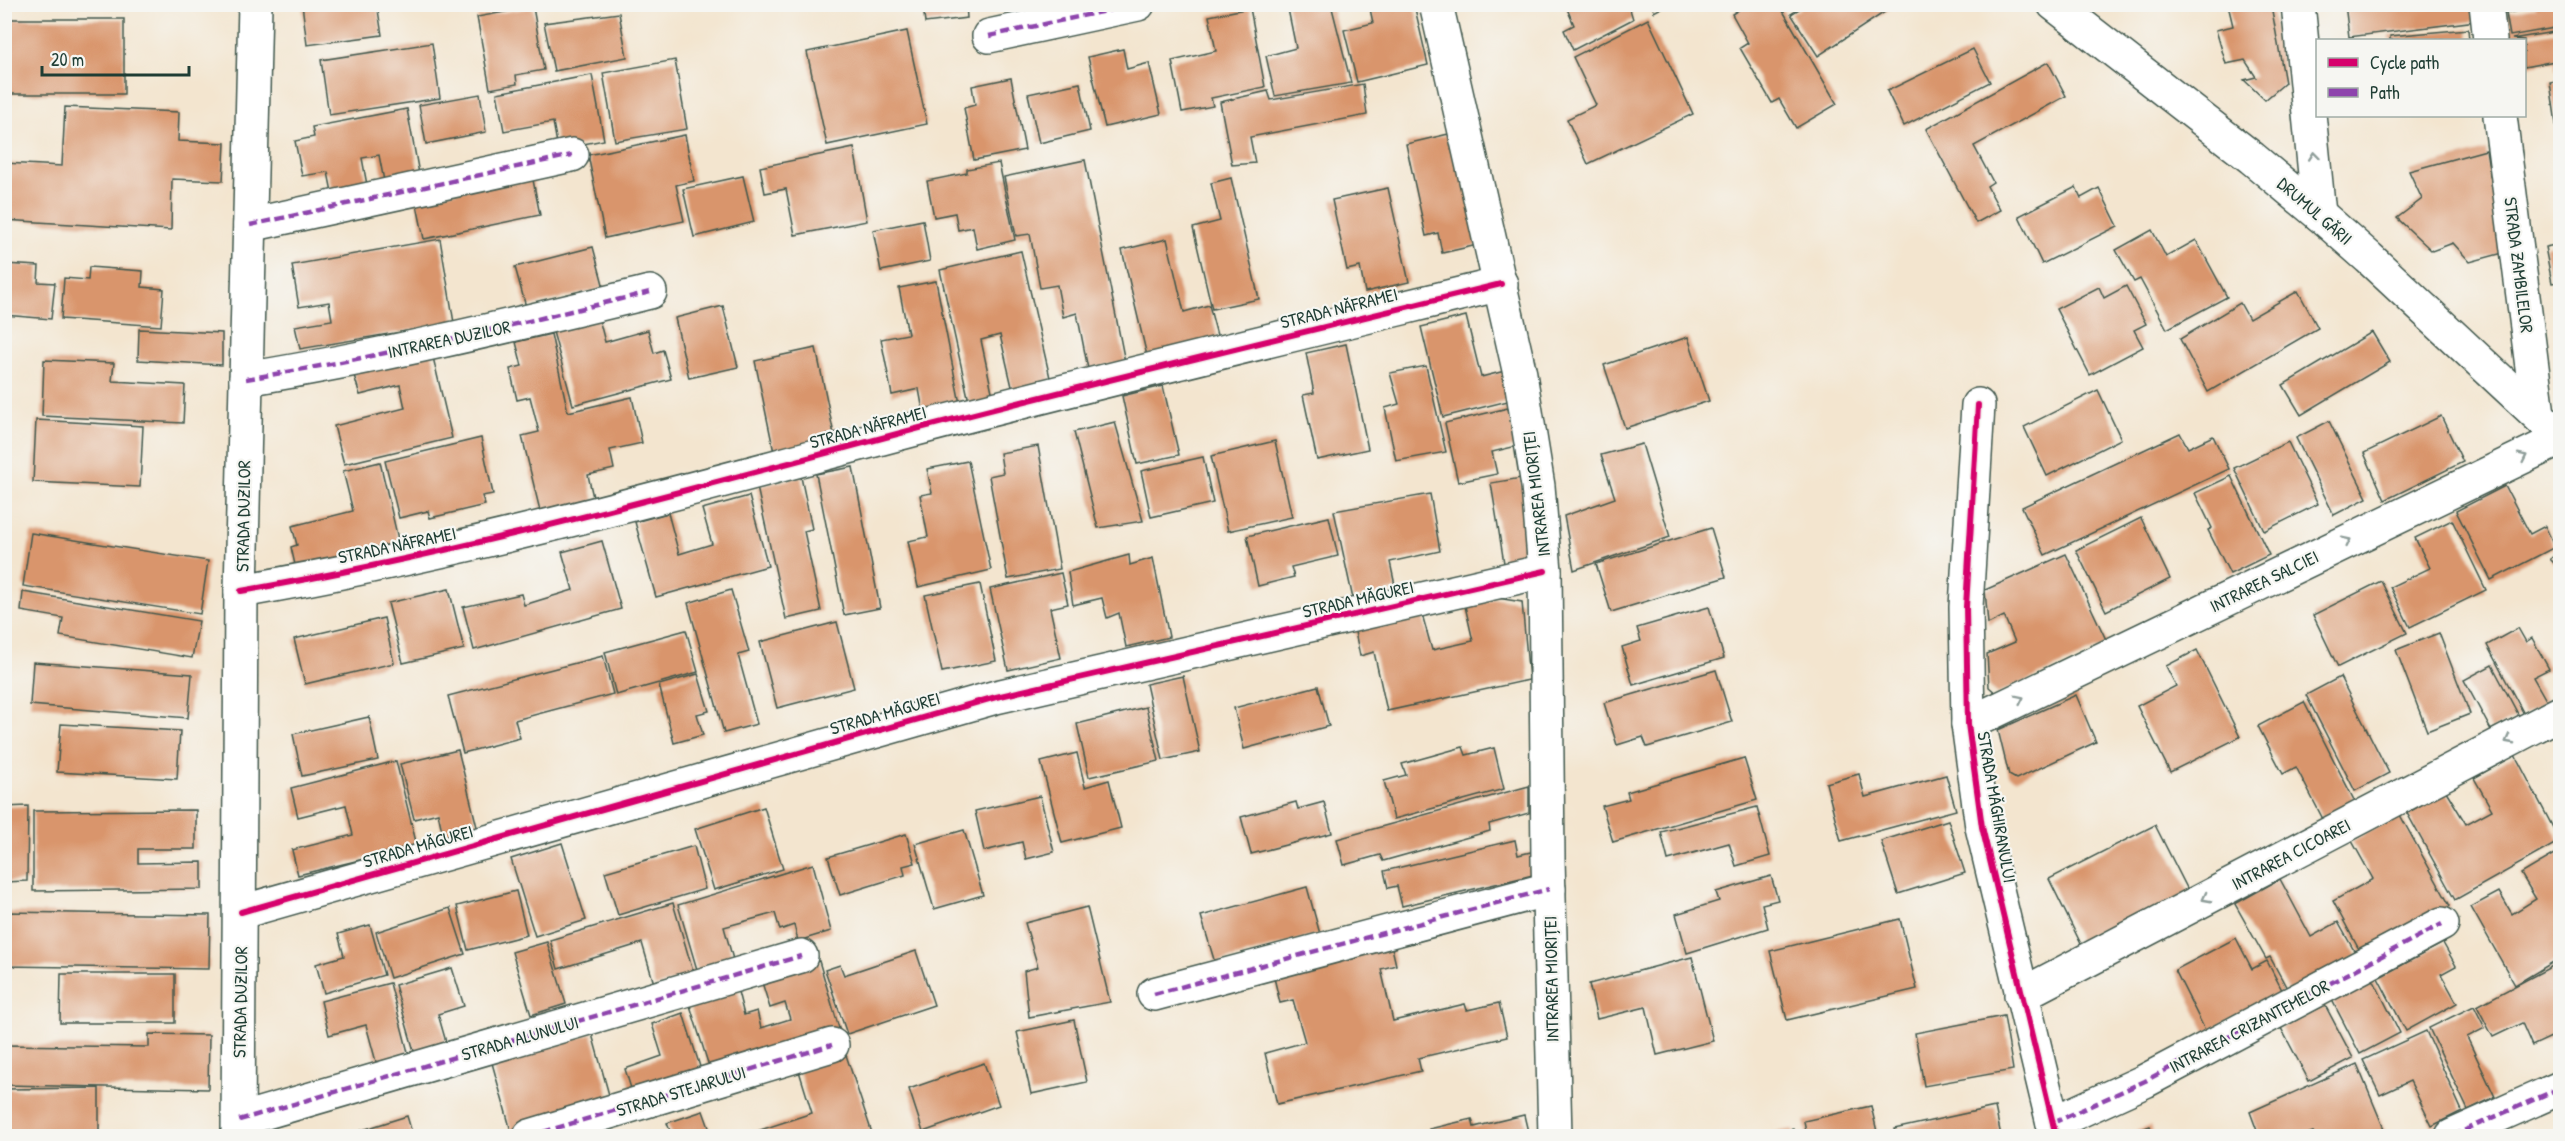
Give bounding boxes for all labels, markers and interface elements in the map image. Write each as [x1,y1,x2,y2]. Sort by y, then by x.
scale bar [42,39,189,77]
legend [2316,39,2526,117]
text: 20 m [51,47,84,72]
text: Cycle path [2370,50,2440,75]
text: Path [2370,80,2400,105]
one-way arrow [2308,151,2321,160]
street label: DRUMUL GĂRII [2272,171,2358,251]
street label: STRADA ZAMBILELOR [2498,196,2540,334]
street label: STRADA NĂFRAMEI [1278,281,1400,335]
street label: INTRAREA DUZILOR [385,314,513,364]
street label: STRADA NĂFRAMEI [807,399,929,455]
street label: INTRAREA MIORIȚEI [1516,430,1556,558]
one-way arrow [2517,452,2528,464]
street label: STRADA DUZILOR [230,460,256,572]
street label: STRADA NĂFRAMEI [336,520,458,570]
one-way arrow [2341,537,2352,549]
street label: INTRAREA SALCIEI [2205,544,2323,618]
street label: STRADA MĂGUREI [1300,574,1416,624]
street label: STRADA MĂGUREI [827,685,943,741]
one-way arrow [2014,694,2025,706]
street label: STRADA MĂGHIRANULUI [1971,729,2023,885]
one-way arrow [2504,733,2515,744]
street label: INTRAREA CICOAREI [2227,812,2355,896]
street label: STRADA MĂGUREI [360,818,476,874]
one-way arrow [2201,891,2212,902]
street label: INTRAREA MIORIȚEI [1537,916,1565,1042]
street label: STRADA DUZILOR [227,946,253,1058]
street label: INTRAREA CRIZANTEMELOR [2165,973,2333,1079]
street label: STRADA ALUNULUI [458,1009,582,1067]
street label: STRADA STEJARULUI [613,1059,749,1123]

